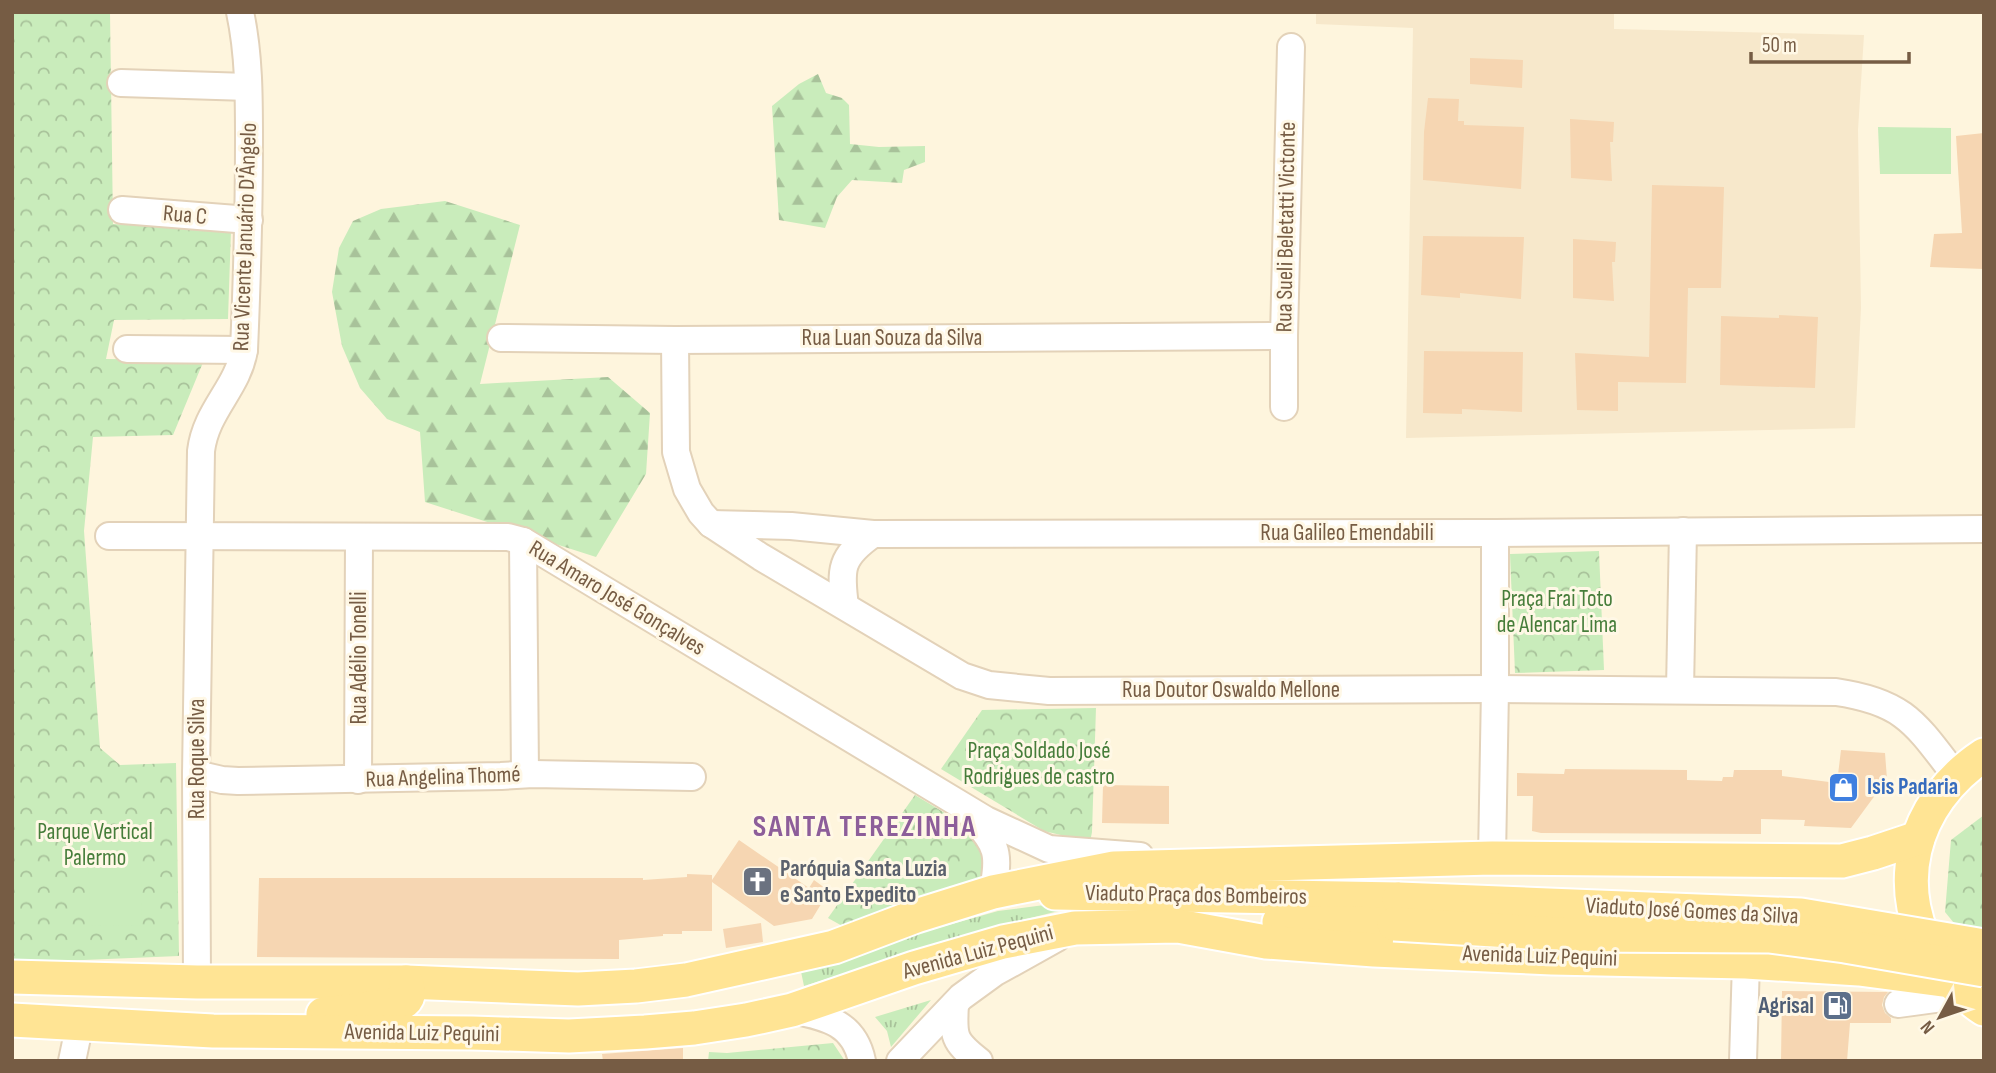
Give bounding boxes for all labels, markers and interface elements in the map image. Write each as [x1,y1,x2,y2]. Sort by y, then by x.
scale bar [1751,21,1909,65]
text: 50 m [1762,33,1797,58]
street label: Rua Sueli Beletatti Victonte [1270,121,1302,333]
street label: Rua Vicente Januário D'Ângelo [227,122,263,352]
street label: Rua C [162,199,208,231]
street label: Rua Luan Souza da Silva [802,324,982,352]
street label: Rua Galileo Emendabili [1260,519,1434,547]
street label: Rua Amaro José Gonçalves [524,534,710,662]
park label: Praça Frai Toto de Alencar Lima [1497,585,1617,639]
street label: Rua Adélio Tonelli [345,591,373,725]
street label: Rua Doutor Oswaldo Mellone [1122,676,1340,704]
street label: Rua Roque Silva [183,699,211,819]
park label: Praça Soldado José Rodrigues de castro [963,737,1115,791]
street label: Rua Angelina Thomé [365,760,521,794]
shop icon: Isis Padaria [1827,770,1861,804]
place label: Isis Padaria [1867,773,1958,801]
district label: SANTA TEREZINHA [753,809,977,845]
park label: Parque Vertical Palermo [37,818,153,872]
place label: Paróquia Santa Luzia e Santo Expedito [780,855,947,909]
church icon: Paróquia Santa Luzia e Santo Expedito [740,865,774,899]
street label: Viaduto Praça dos Bombeiros [1085,879,1307,911]
street label: Viaduto José Gomes da Silva [1585,891,1799,931]
street label: Avenida Luiz Pequini [899,918,1056,986]
street label: Avenida Luiz Pequini [1461,939,1618,973]
north arrow [1905,982,1975,1052]
fuel station icon: Agrisal [1820,989,1854,1023]
place label: Agrisal [1757,992,1814,1020]
text: N [1916,1016,1940,1038]
street label: Avenida Luiz Pequini [343,1018,500,1048]

